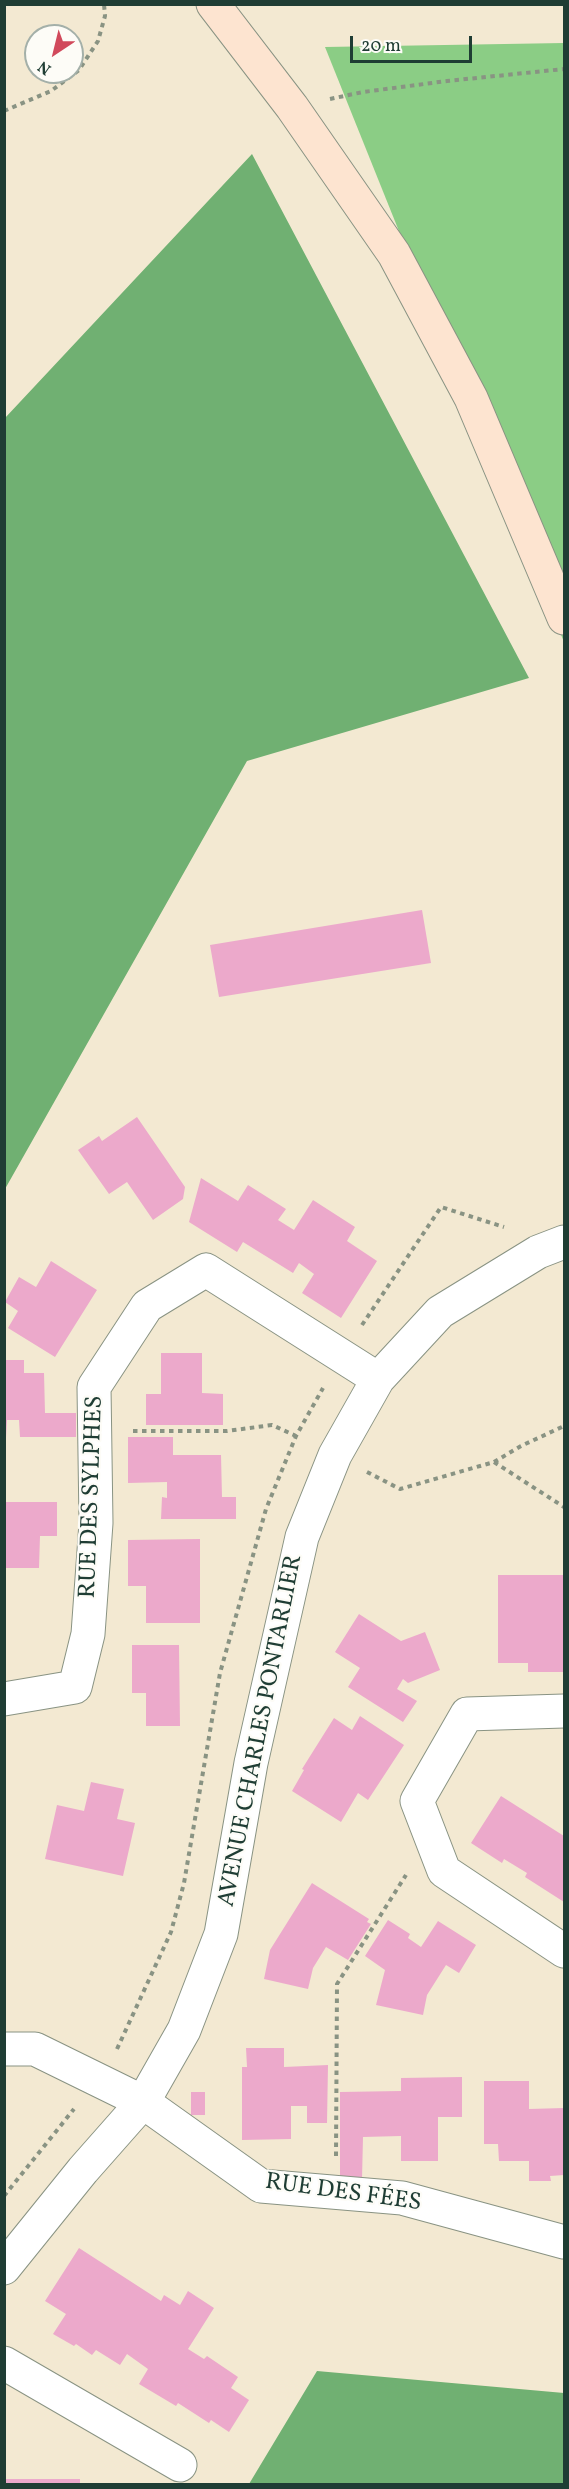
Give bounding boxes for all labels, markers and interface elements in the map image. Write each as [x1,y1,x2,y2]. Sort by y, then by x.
north arrow [24,24,84,84]
scale bar [353,24,474,62]
text: 20 m [361,34,401,59]
text: N [34,55,56,79]
street label: RUE DES SYLPHES [75,1395,111,1599]
street label: AVENUE CHARLES PONTARLIER [214,1552,310,1910]
street label: RUE DES FÉES [263,2169,423,2219]

